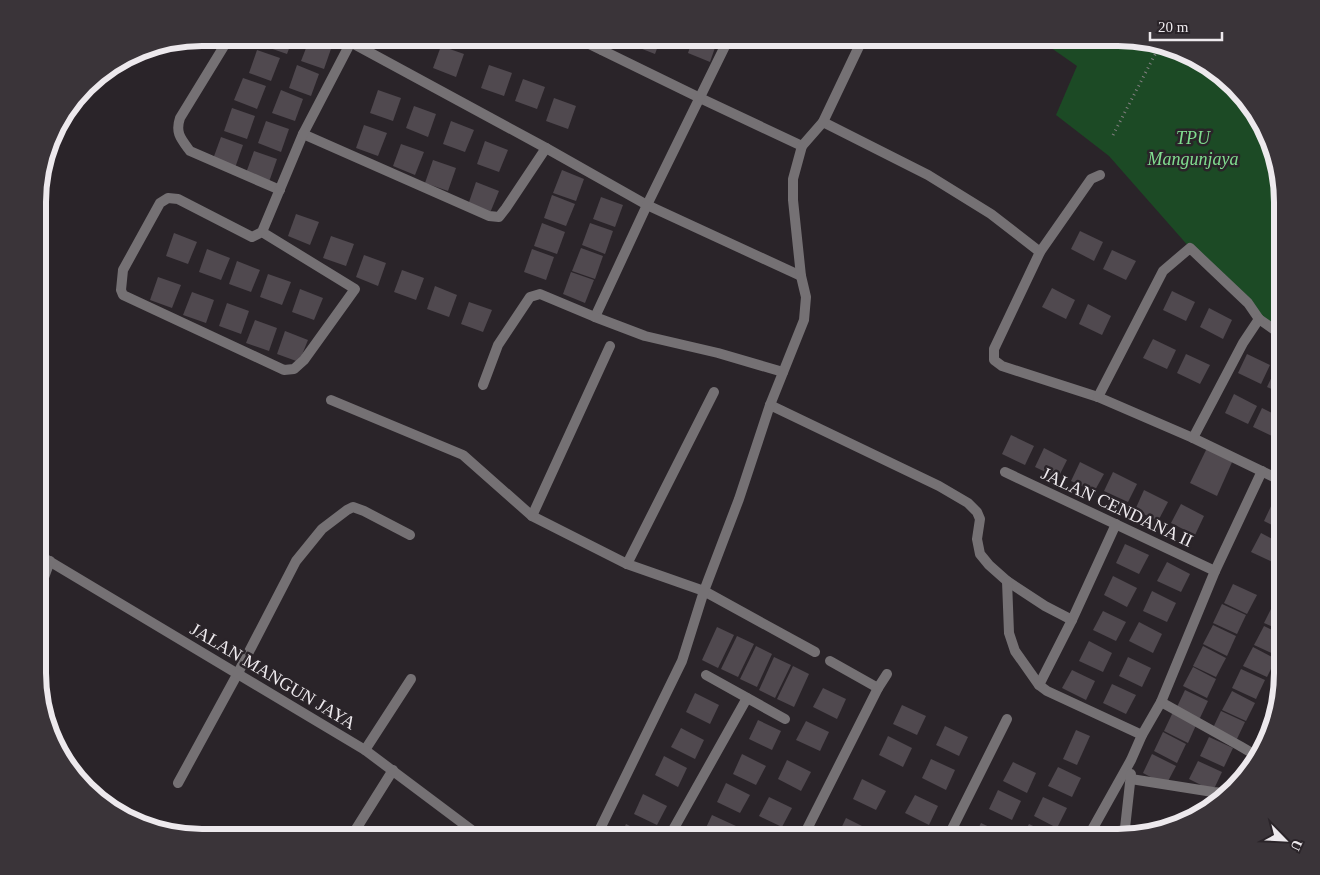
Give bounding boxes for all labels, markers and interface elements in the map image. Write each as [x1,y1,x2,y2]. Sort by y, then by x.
scale bar [1150,10,1222,42]
text: 20 m [1158,19,1189,35]
park label: TPU Mangunjaya [1147,128,1238,169]
street label: JALAN CENDANA II [1038,463,1196,551]
street label: JALAN MANGUN JAYA [187,619,359,733]
north arrow [1260,815,1310,865]
text: U [1288,837,1305,853]

